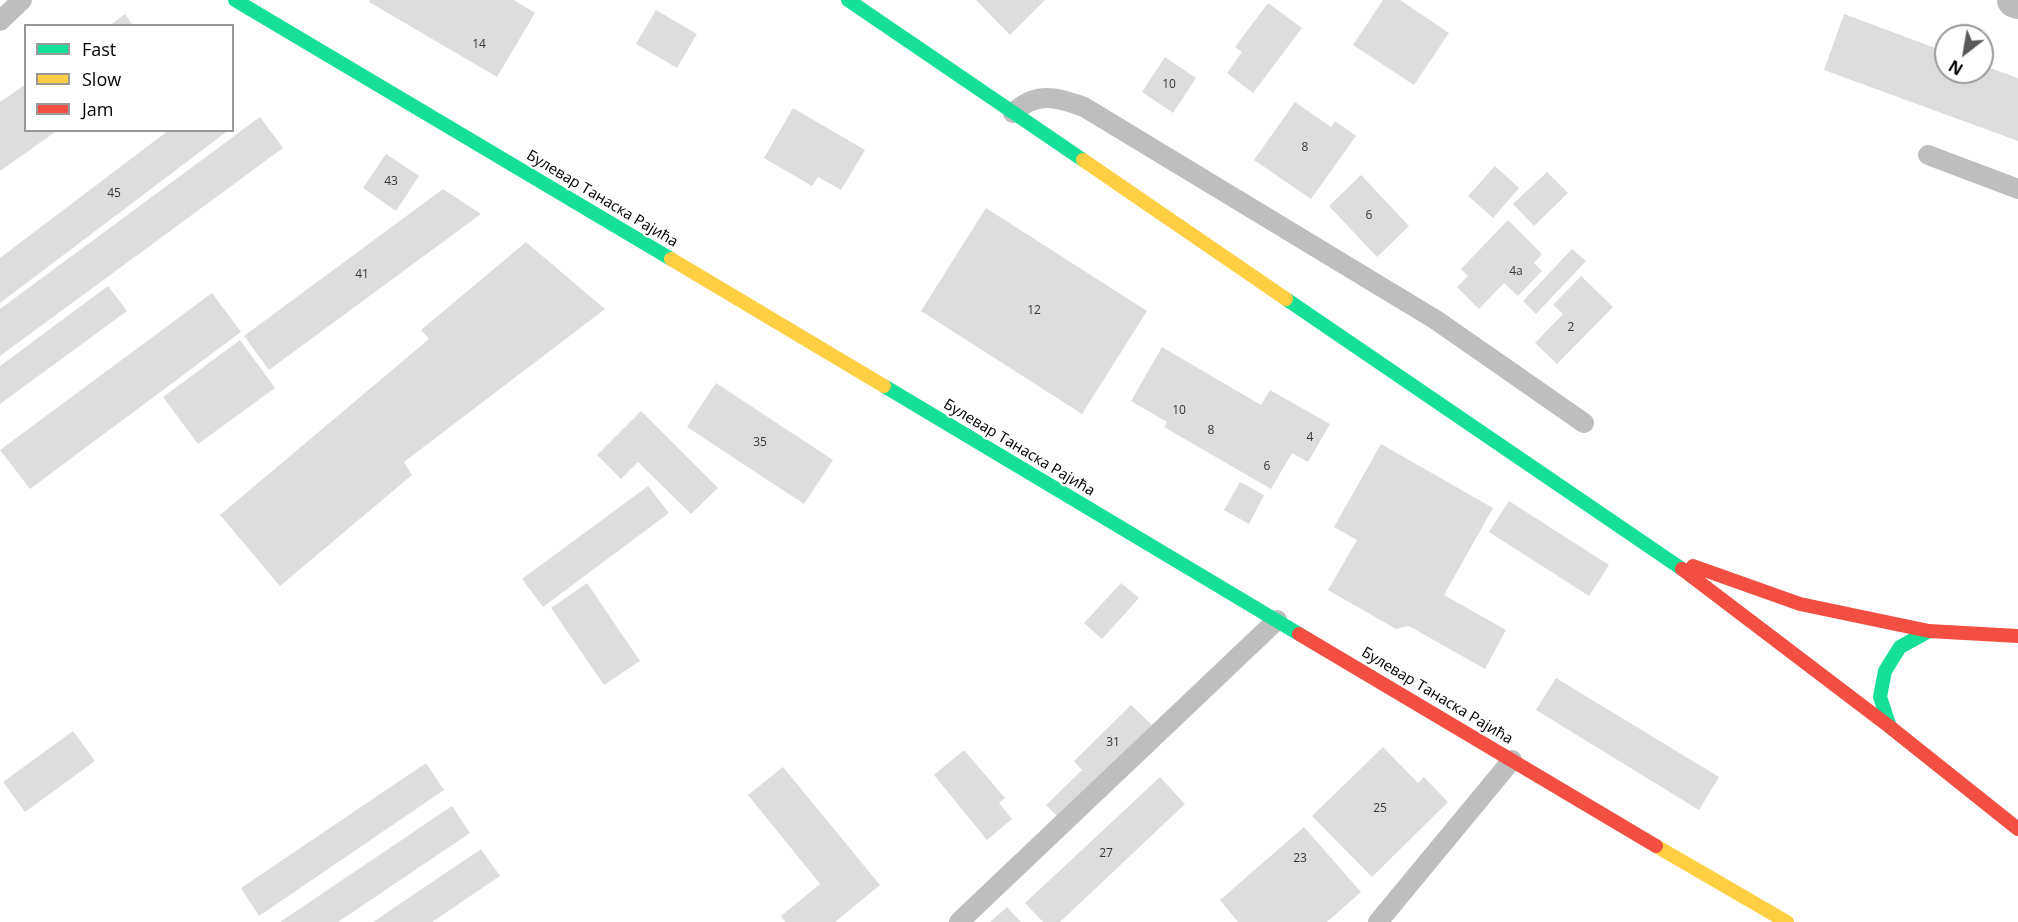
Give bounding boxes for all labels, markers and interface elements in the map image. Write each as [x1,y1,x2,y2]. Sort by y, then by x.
legend [24,24,234,132]
north arrow [1934,24,1994,84]
text: Fast [82,37,116,61]
house number: 14 [472,38,486,52]
text: N [1945,55,1967,80]
text: Slow [82,67,121,91]
house number: 10 [1162,78,1176,92]
text: Jam [82,97,114,121]
house number: 8 [1302,141,1308,155]
street label: Булевар Танаска Рајића [523,147,681,251]
house number: 43 [384,175,398,189]
house number: 45 [107,187,121,201]
house number: 6 [1366,209,1372,223]
house number: 4a [1509,265,1523,279]
house number: 41 [355,268,369,282]
house number: 12 [1027,304,1041,318]
house number: 2 [1568,321,1574,335]
street label: Булевар Танаска Рајића [940,396,1098,500]
house number: 10 [1172,404,1186,418]
house number: 8 [1208,424,1214,438]
house number: 4 [1307,431,1313,445]
house number: 35 [753,436,767,450]
house number: 6 [1264,460,1270,474]
street label: Булевар Танаска Рајића [1358,644,1516,748]
house number: 31 [1106,736,1120,750]
house number: 25 [1373,802,1387,816]
house number: 27 [1099,847,1113,861]
house number: 23 [1293,852,1307,866]

